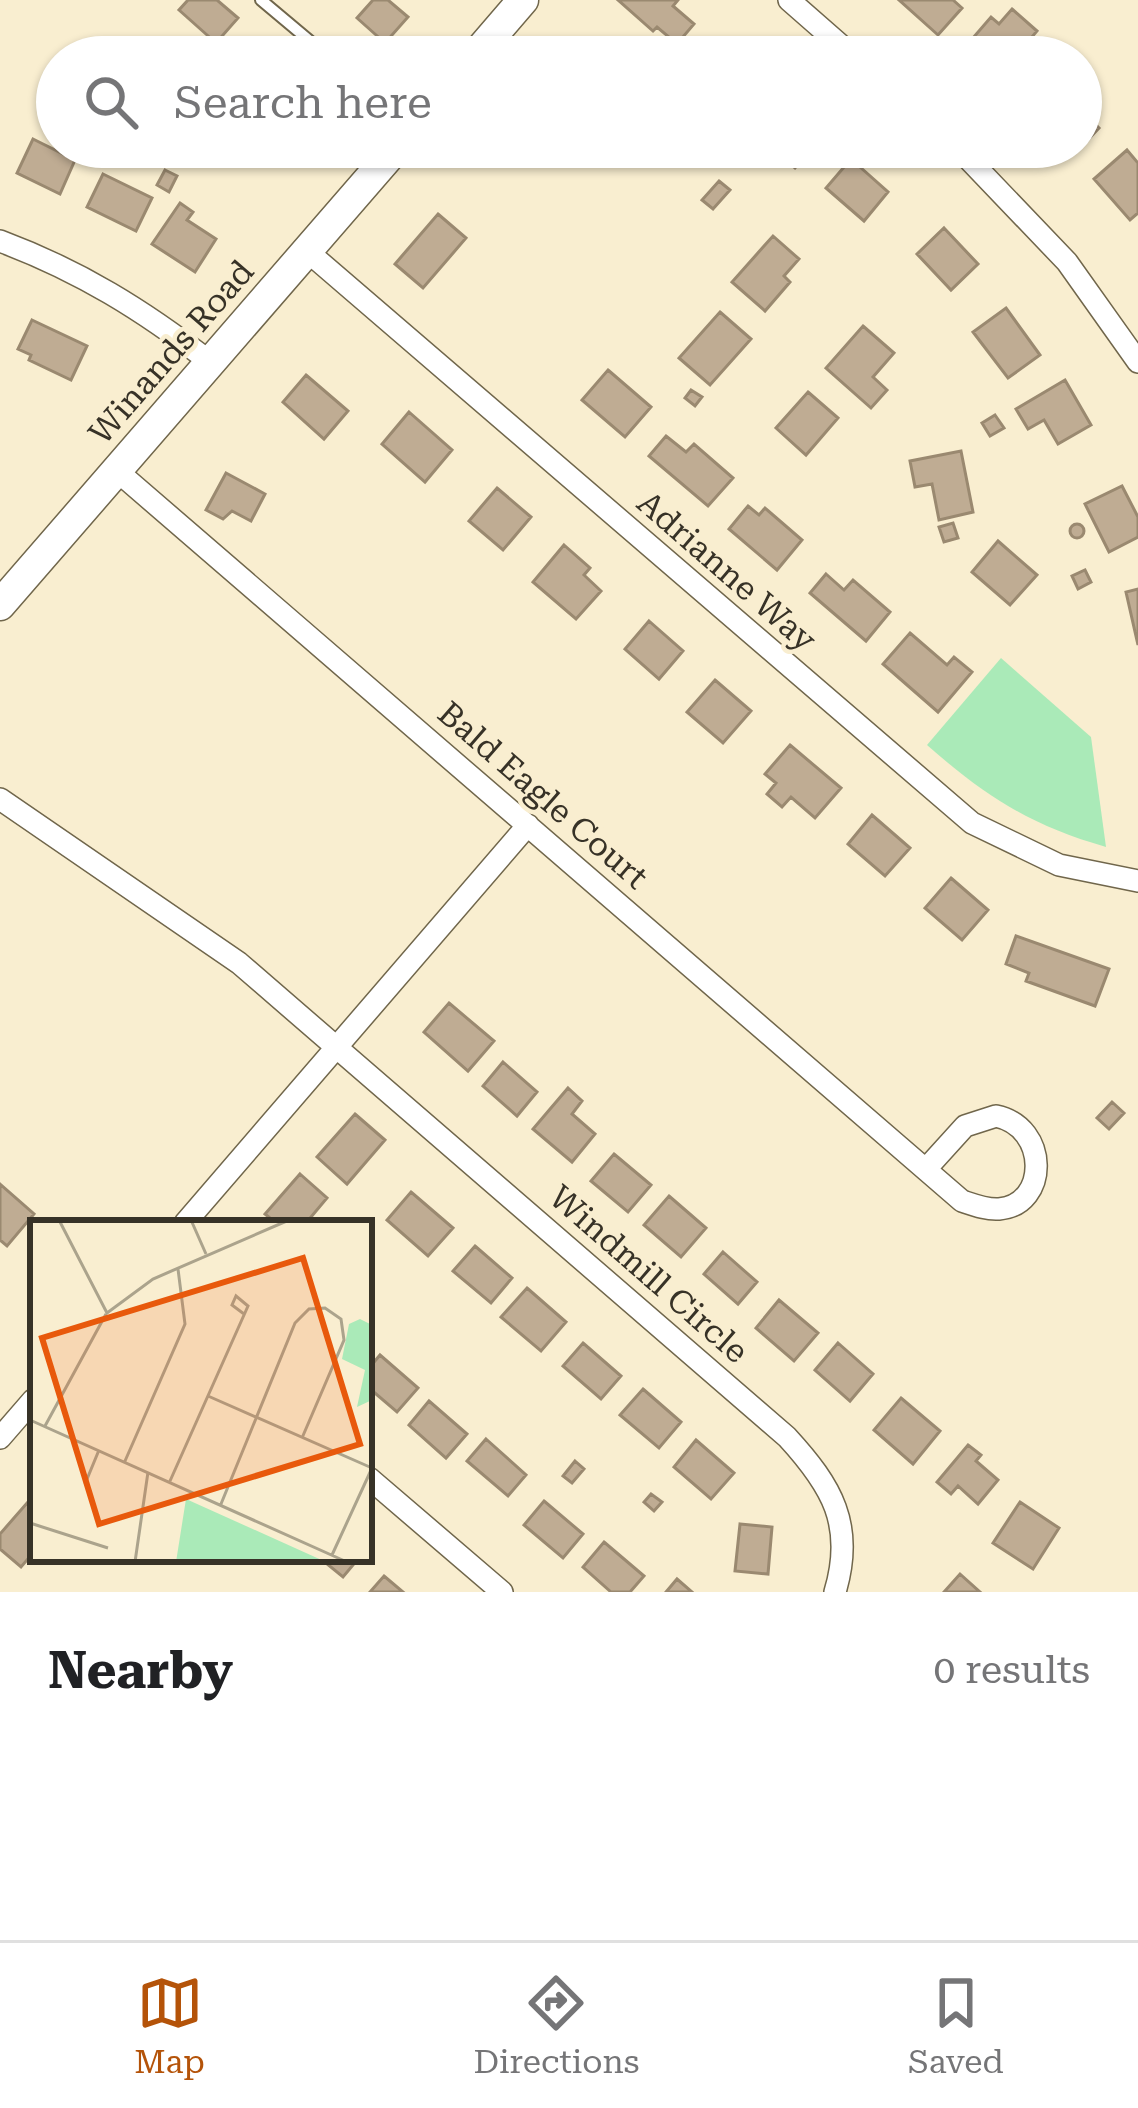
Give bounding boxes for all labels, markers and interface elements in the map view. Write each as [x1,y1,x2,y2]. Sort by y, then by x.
search box [36,36,1102,168]
icon: search [78,69,144,135]
text: Search here [174,76,432,129]
street label: Winands Road [81,252,261,452]
street label: Adrianne Way [630,483,825,659]
street label: Bald Eagle Court [430,693,656,897]
street label: Windmill Circle [542,1177,756,1371]
inset map [30,1220,372,1562]
text: Nearby [48,1641,233,1700]
text: 0 results [933,1647,1090,1693]
tab: Map [134,1970,205,2081]
tab: Directions [473,1970,639,2081]
tab: Saved [908,1970,1004,2081]

